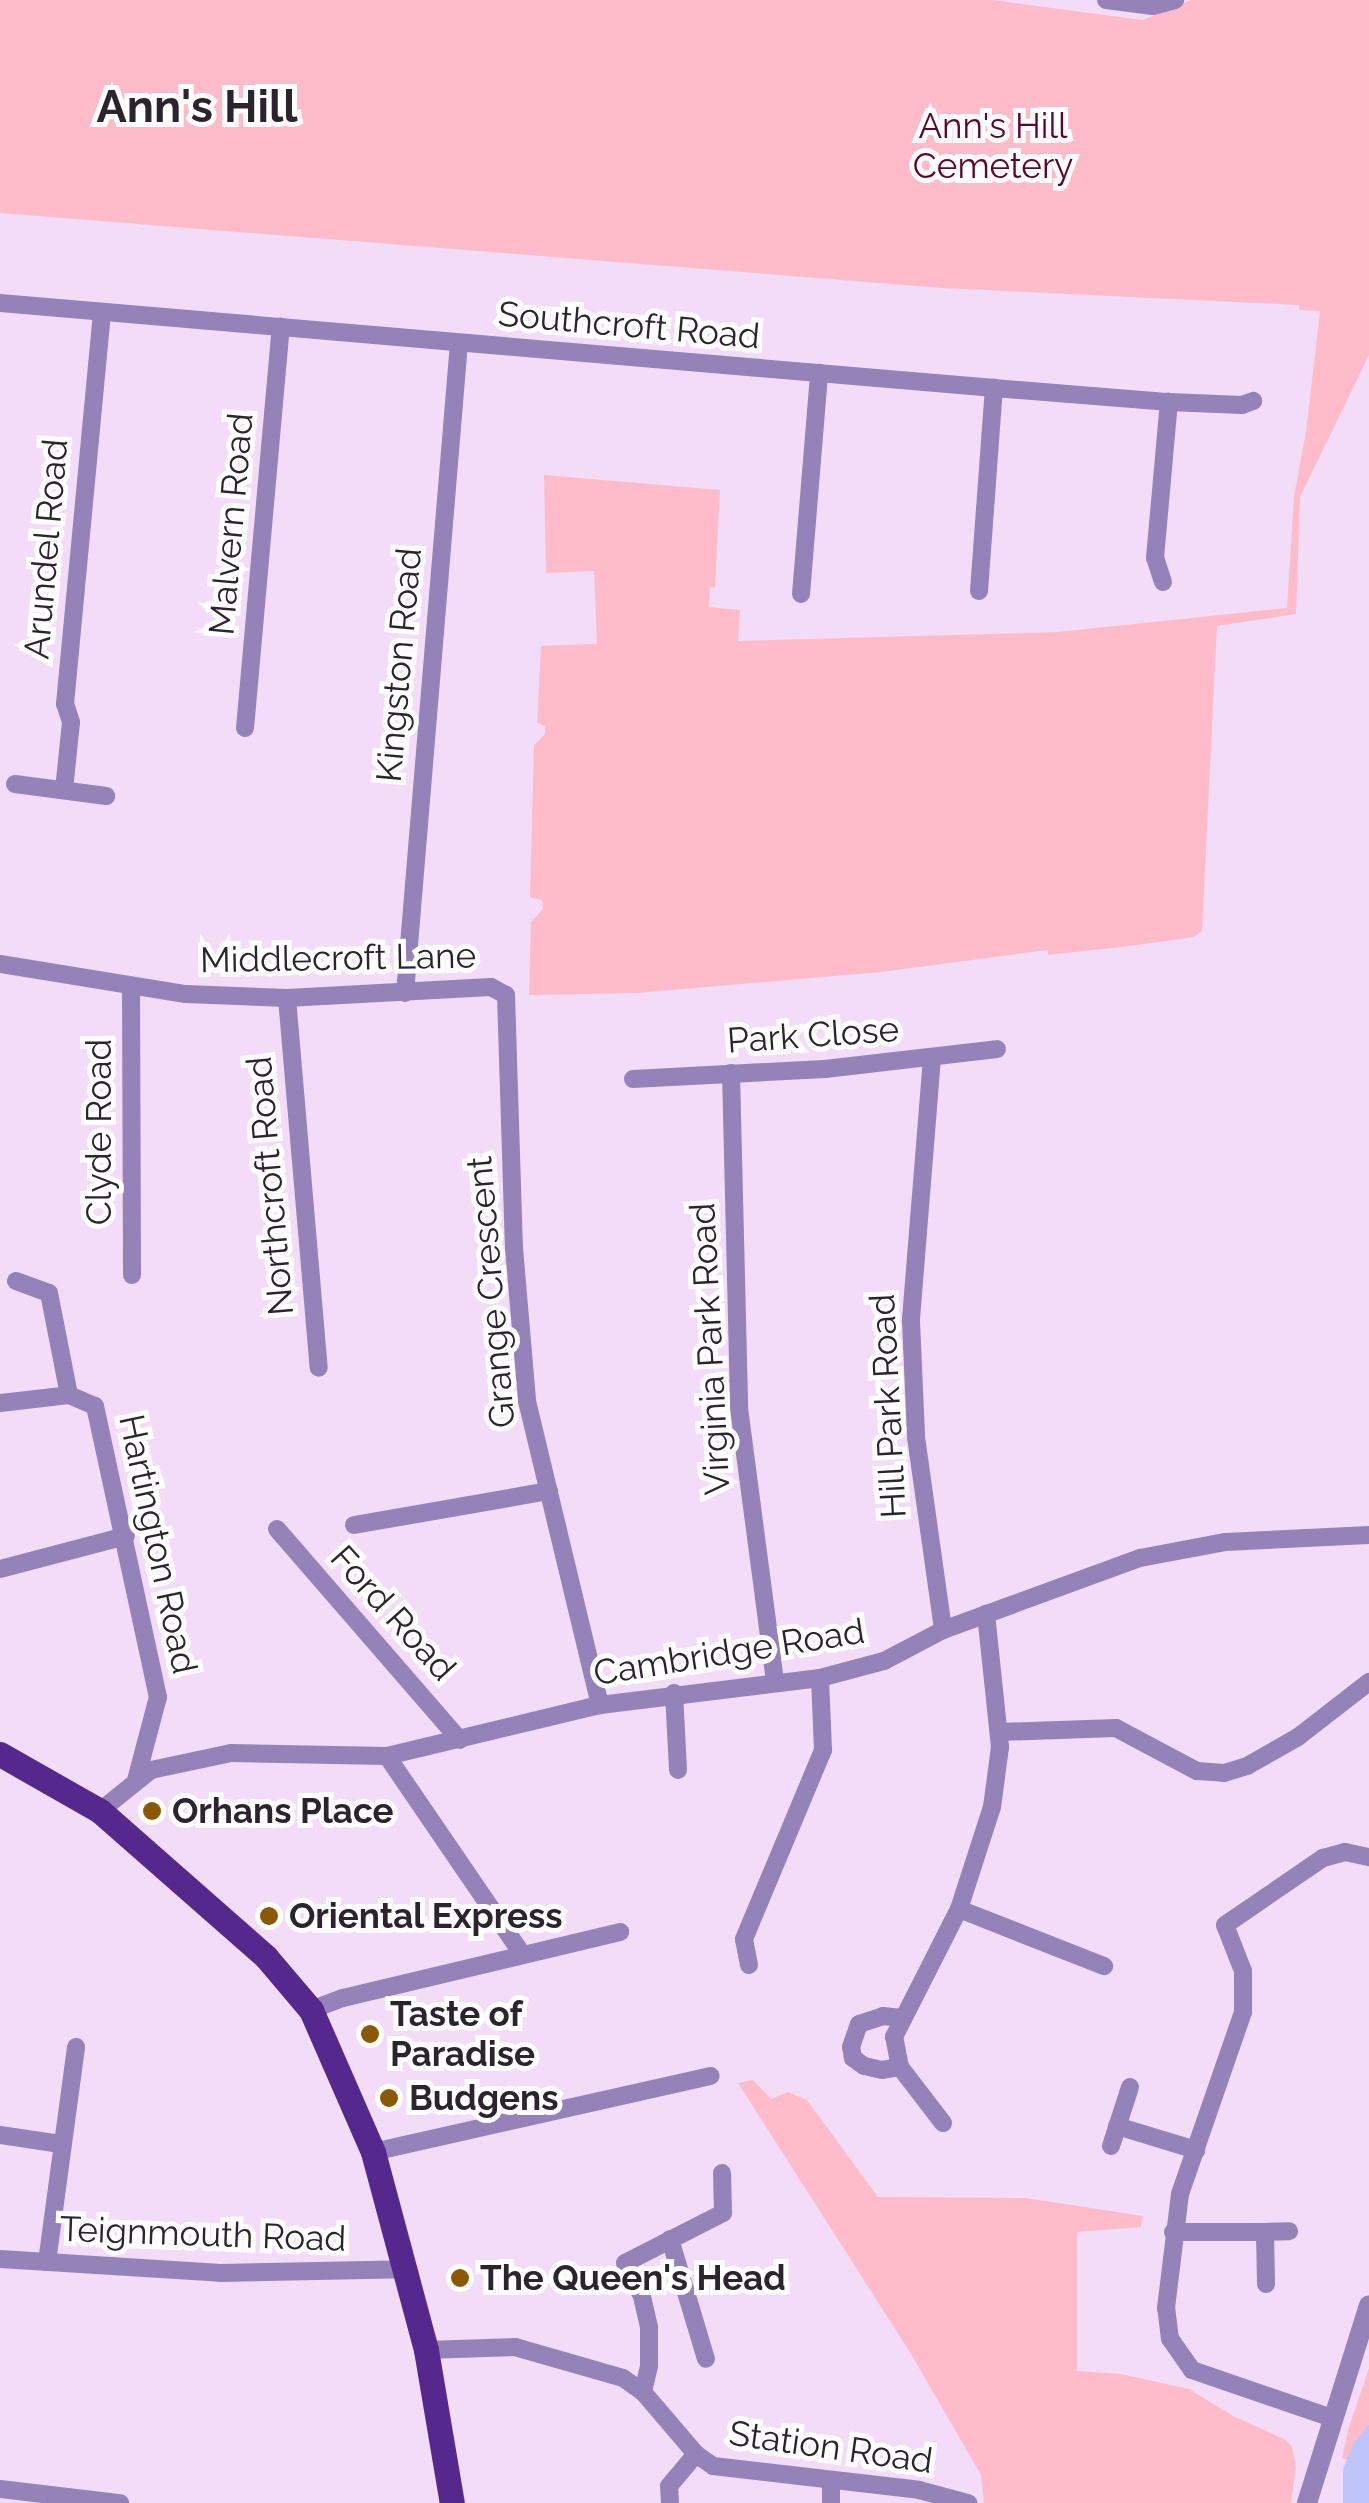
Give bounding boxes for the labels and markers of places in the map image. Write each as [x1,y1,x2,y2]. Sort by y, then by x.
place label: Orhans Place [172,1790,393,1832]
marker: Orhans Place [141,1800,163,1822]
place label: Oriental Express [289,1895,563,1937]
marker: Oriental Express [258,1905,280,1927]
place label: Taste of Paradise [390,1993,535,2075]
marker: Taste of Paradise [359,2023,381,2045]
place label: Budgens [409,2077,559,2119]
marker: Budgens [378,2087,400,2109]
place label: The Queen's Head [480,2257,786,2299]
marker: The Queen's Head [449,2267,471,2289]

